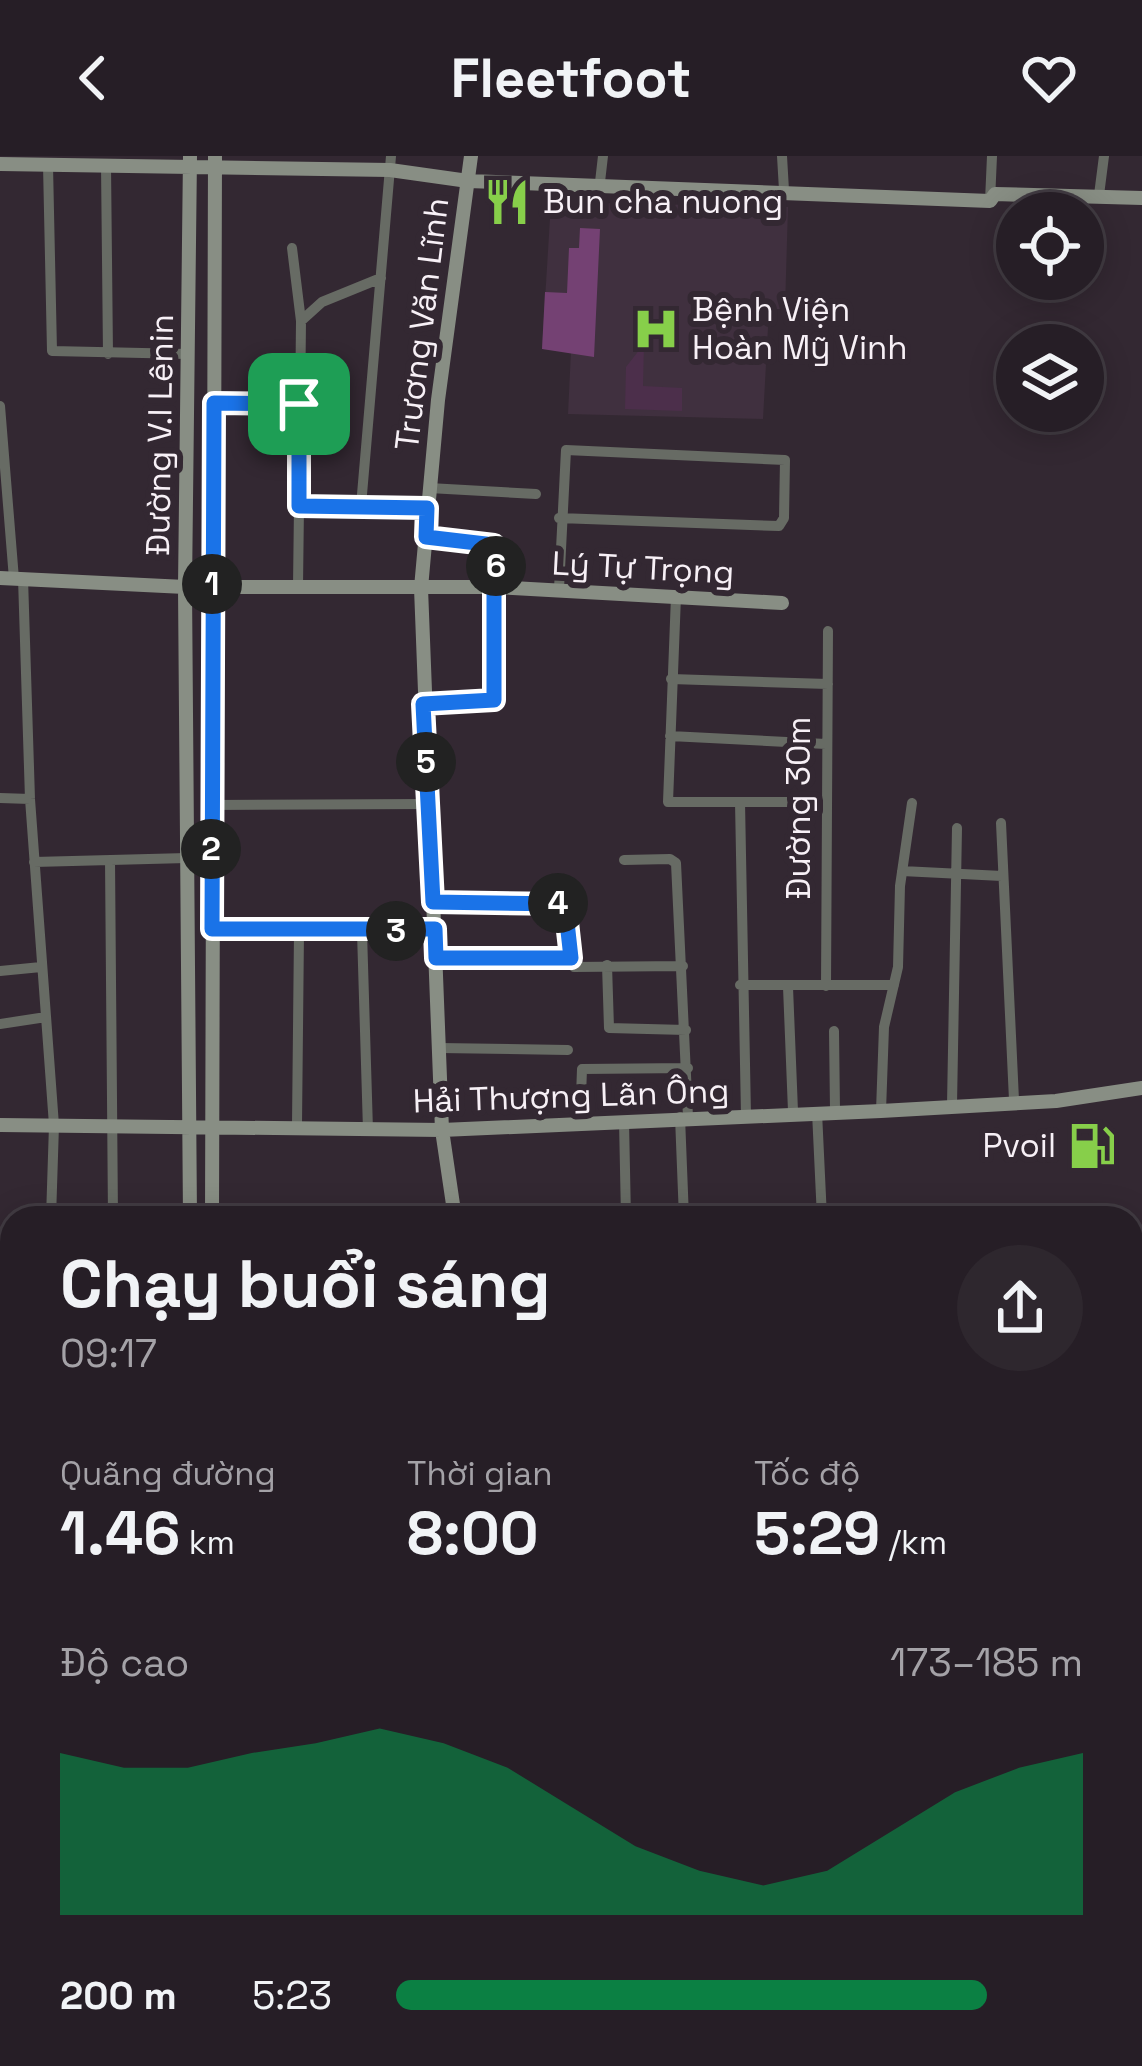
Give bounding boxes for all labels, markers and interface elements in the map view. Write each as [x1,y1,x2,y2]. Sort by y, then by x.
text: Fleetfoot [451,44,691,113]
icon: back [60,45,126,111]
icon: heart [1016,45,1082,111]
restaurant icon: Bun cha nuong [482,177,532,227]
place label: Bun cha nuong [543,181,783,223]
map controls [996,192,1104,432]
button: locate [996,192,1104,300]
street label: Trương Văn Lĩnh [386,195,458,453]
place label: Bệnh Viện Hoàn Mỹ Vinh [692,289,907,369]
hospital icon: Bệnh Viện Hoàn Mỹ Vinh [631,304,681,354]
street label: Đường V.I Lênin [137,314,183,556]
button: layers [996,324,1104,432]
pin [248,353,350,455]
icon: arrive [266,371,332,437]
pin: 6 [466,536,526,596]
street label: Lý Tự Trọng [551,542,735,594]
text: 6 [486,545,506,587]
pin: 1 [182,554,242,614]
text: 1 [205,563,219,605]
street label: Đường 30m [778,717,820,900]
pin: 5 [396,732,456,792]
text: 5 [416,741,436,783]
pin: 2 [181,819,241,879]
text: 2 [201,828,221,870]
pin: 4 [528,873,588,933]
text: 4 [548,882,569,924]
pin: 3 [366,901,426,961]
text: 3 [386,910,406,952]
street label: Hải Thượng Lãn Ông [412,1069,730,1123]
fuel station icon: Pvoil [1067,1121,1117,1171]
place label: Pvoil [982,1125,1056,1167]
text: Chạy buổi sáng [60,1242,551,1326]
button: share [957,1245,1083,1371]
text: 09:17 [60,1329,157,1378]
text: Quãng đường [60,1453,276,1495]
text: Thời gian [407,1453,553,1495]
text: Tốc độ [754,1453,860,1495]
text: 1.46 [60,1495,180,1572]
text: 8:00 [407,1495,539,1572]
text: 5:29 [754,1495,880,1572]
text: km [180,1522,235,1564]
text: /km [880,1522,947,1564]
text: Độ cao [60,1638,189,1687]
text: 173–185 m [890,1638,1083,1687]
text: 200 m [60,1971,177,2020]
text: 5:23 [252,1971,332,2020]

